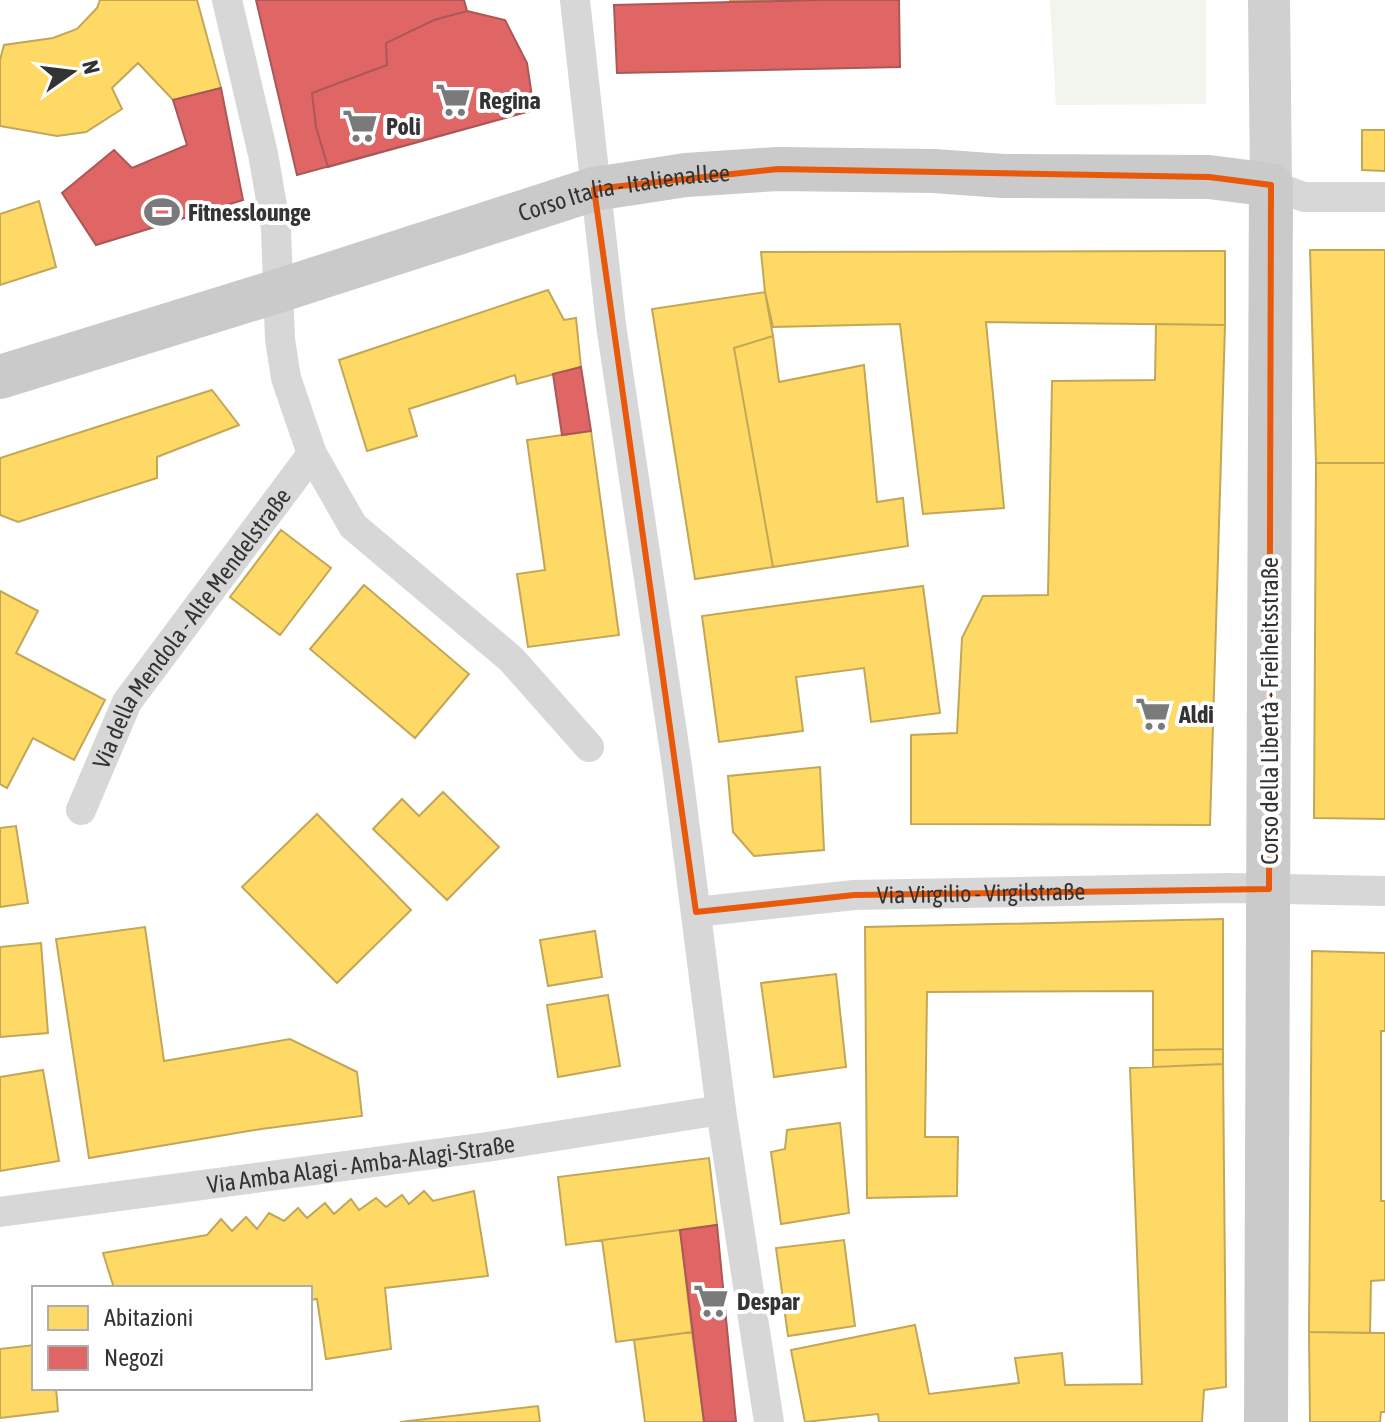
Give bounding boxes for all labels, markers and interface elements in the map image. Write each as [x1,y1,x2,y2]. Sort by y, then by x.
north arrow [32,32,112,112]
text: N [77,58,106,77]
supermarket icon: Regina [434,81,472,119]
place label: Regina [479,87,541,114]
supermarket icon: Poli [341,107,379,145]
place label: Poli [386,113,421,140]
street label: Corso Italia - Italienallee [515,159,731,226]
sports icon: Fitnesslounge [143,193,181,231]
place label: Fitnesslounge [188,199,311,226]
street label: Via della Mendola - Alte Mendelstraße [87,482,296,772]
street label: Corso della Libertà - Freiheitsstraße [1256,557,1283,865]
supermarket icon: Aldi [1134,695,1172,733]
place label: Aldi [1178,701,1214,728]
street label: Via Virgilio - Virgilstraße [877,877,1085,908]
street label: Via Amba Alagi - Amba-Alagi-Straße [205,1129,517,1198]
supermarket icon: Despar [692,1282,730,1320]
legend [32,1286,312,1390]
place label: Despar [737,1288,800,1315]
text: Abitazioni [104,1304,193,1331]
text: Negozi [104,1344,164,1371]

